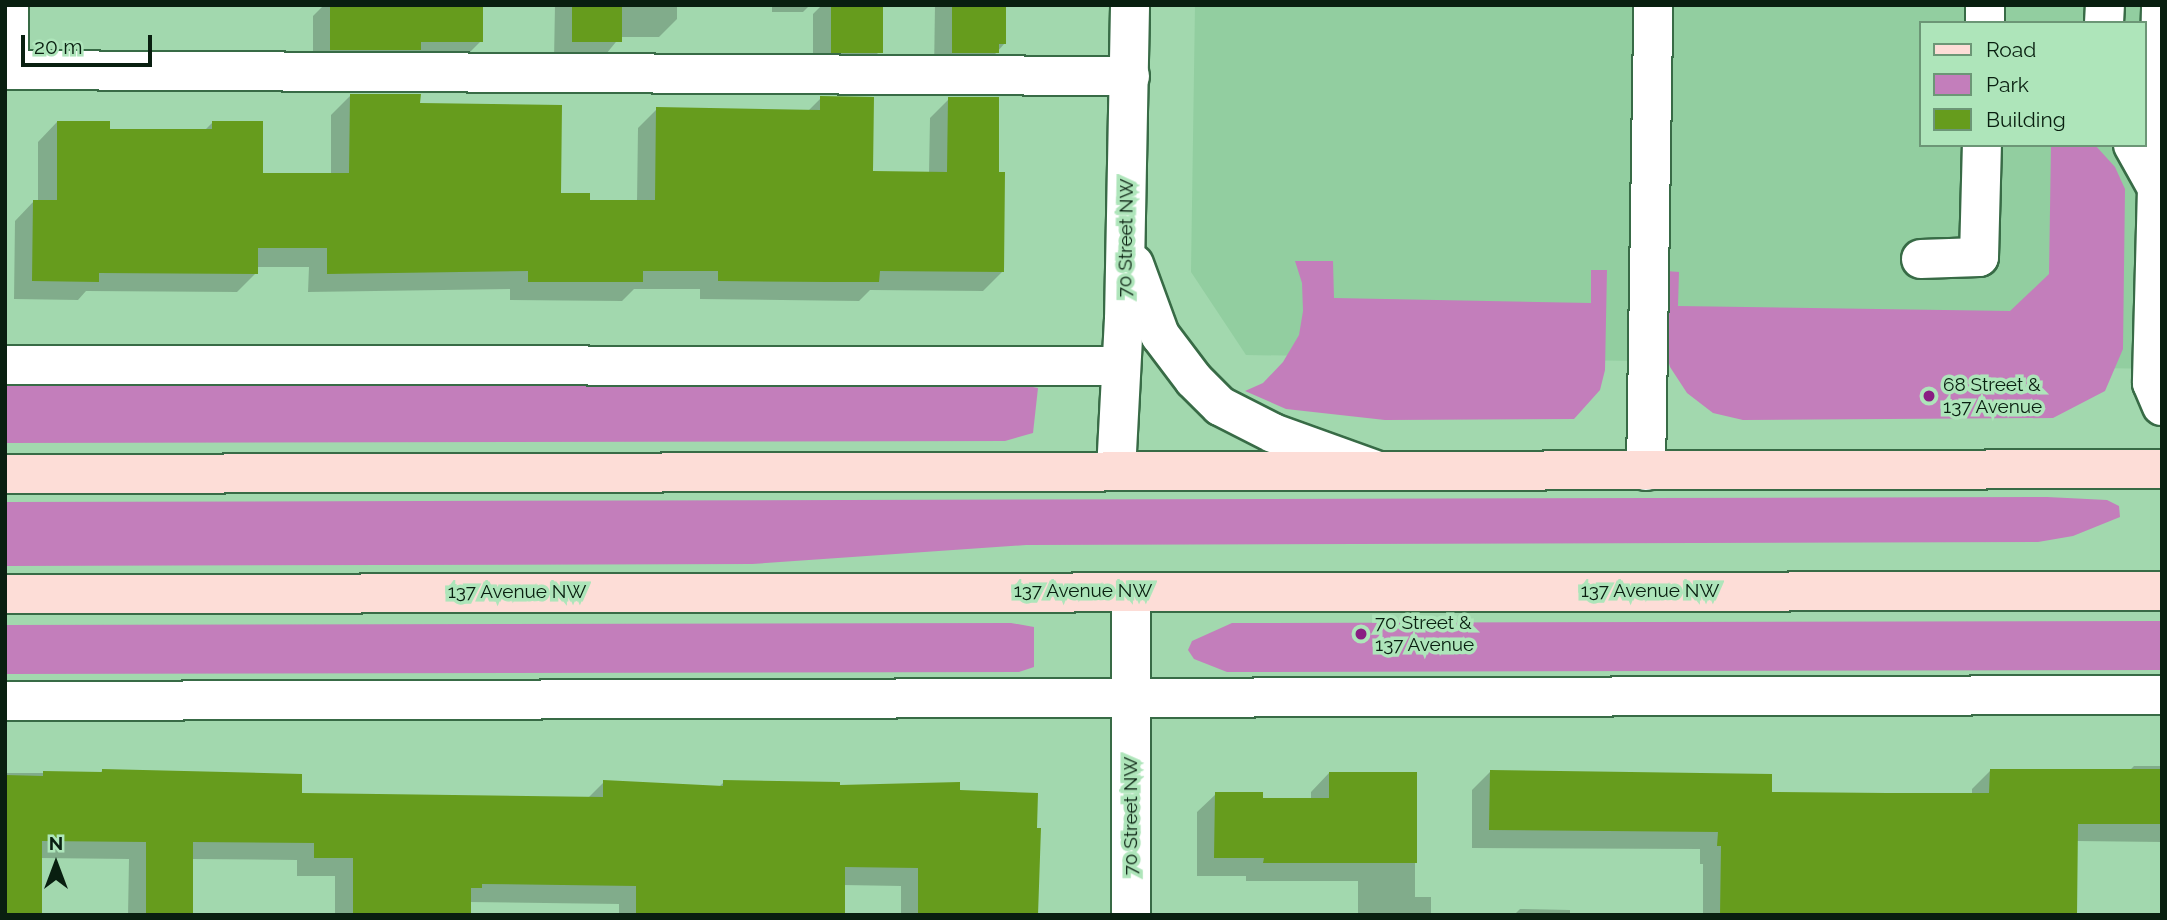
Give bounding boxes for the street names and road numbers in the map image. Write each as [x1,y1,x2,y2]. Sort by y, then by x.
street label: 70 Street NW [1114,178,1138,298]
street label: 137 Avenue NW [1013,580,1153,602]
street label: 137 Avenue NW [1580,580,1720,602]
street label: 137 Avenue NW [447,581,587,603]
street label: 70 Street NW [1120,757,1142,875]

